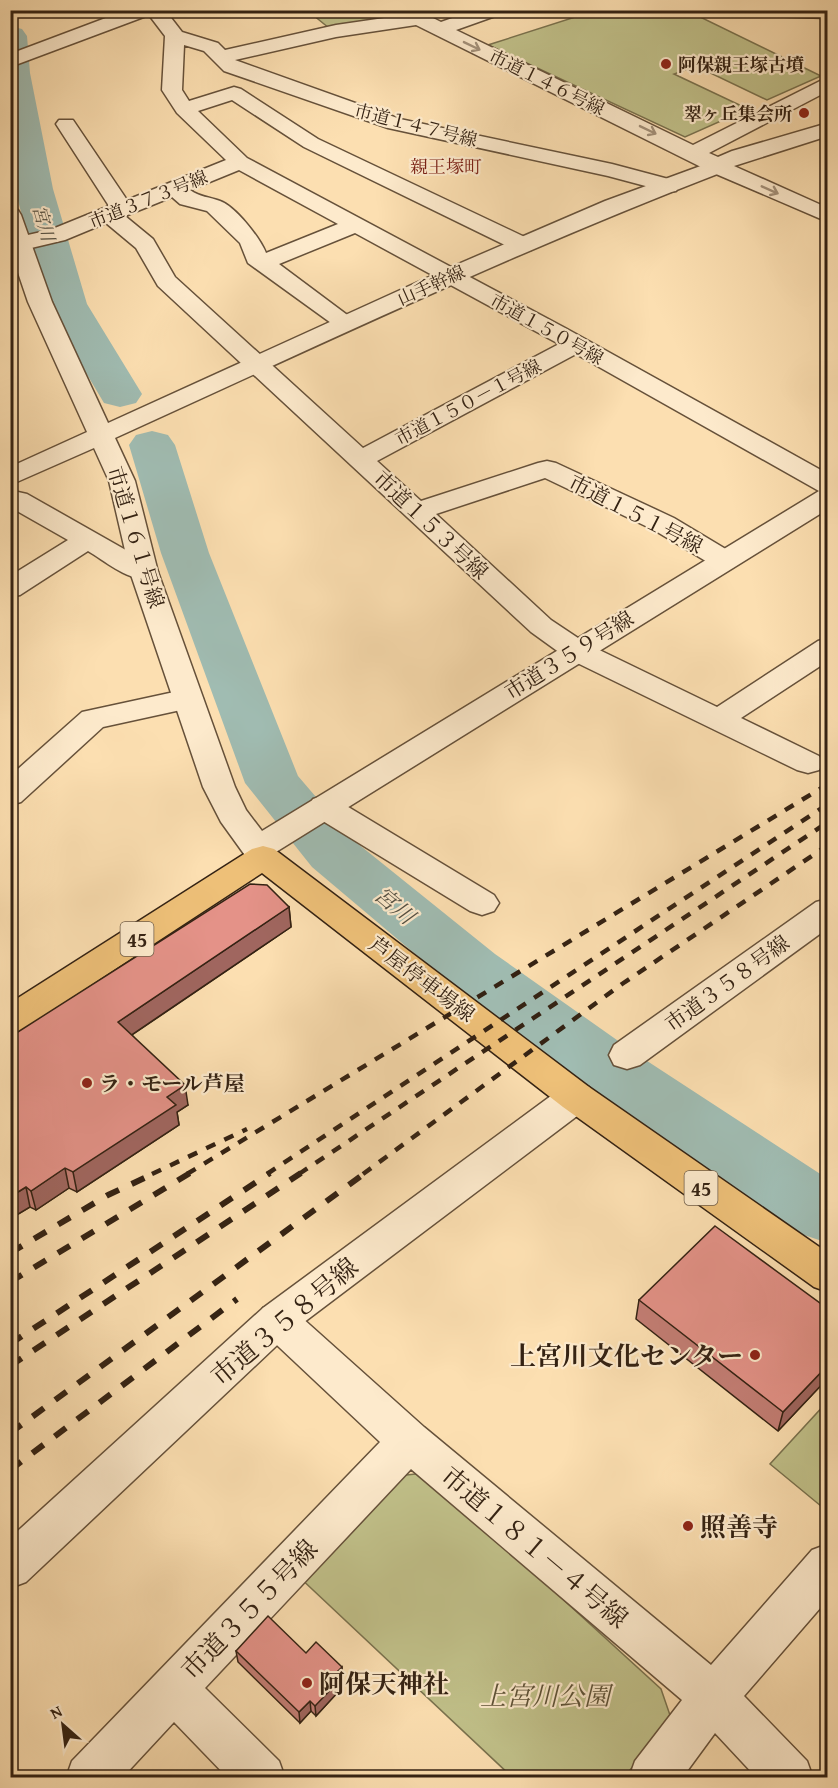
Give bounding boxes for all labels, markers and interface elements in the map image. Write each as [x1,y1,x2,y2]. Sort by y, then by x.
one-way arrow [462,41,480,53]
street label: 市道１４６号線 [484,42,610,122]
place label: 阿保親王塚古墳 [678,51,804,78]
marker: 阿保親王塚古墳 [659,57,673,71]
street label: 市道１４７号線 [352,97,480,153]
place label: 翠ヶ丘集会所 [684,100,792,127]
marker: 翠ヶ丘集会所 [797,106,811,120]
one-way arrow [638,125,656,137]
district label: 親王塚町 [410,153,482,180]
street label: 市道３７３号線 [85,163,211,235]
one-way arrow [760,185,778,197]
water label: 宮川 [26,202,62,246]
street label: 山手幹線 [393,258,469,312]
street label: 市道１５０号線 [485,287,609,371]
street label: 市道１５０－１号線 [390,352,546,452]
street label: 市道１６１号線 [100,462,172,612]
street label: 市道１５３号線 [367,464,495,586]
street label: 市道１５１号線 [563,467,709,561]
street label: 市道３５９号線 [498,603,640,707]
water label: 宮川 [368,879,424,933]
road number: 45 [120,922,154,956]
street label: 市道３５８号線 [658,927,796,1039]
street label: 芦屋停車場線 [362,929,482,1029]
place label: ラ・モール芦屋 [99,1068,245,1099]
marker: ラ・モール芦屋 [80,1076,94,1090]
road number: 45 [684,1171,718,1205]
street label: 市道３５８号線 [202,1248,366,1394]
place label: 上宮川文化センター [510,1336,743,1375]
marker: 上宮川文化センター [748,1348,762,1362]
street label: 市道１８１－４号線 [433,1457,637,1637]
place label: 照善寺 [700,1507,778,1546]
marker: 照善寺 [681,1519,695,1533]
street label: 市道３５５号線 [172,1530,326,1688]
place label: 阿保天神社 [319,1664,449,1703]
marker: 阿保天神社 [300,1676,314,1690]
park label: 上宮川公園 [480,1676,614,1715]
north arrow [33,1695,93,1755]
text: N [46,1699,67,1725]

